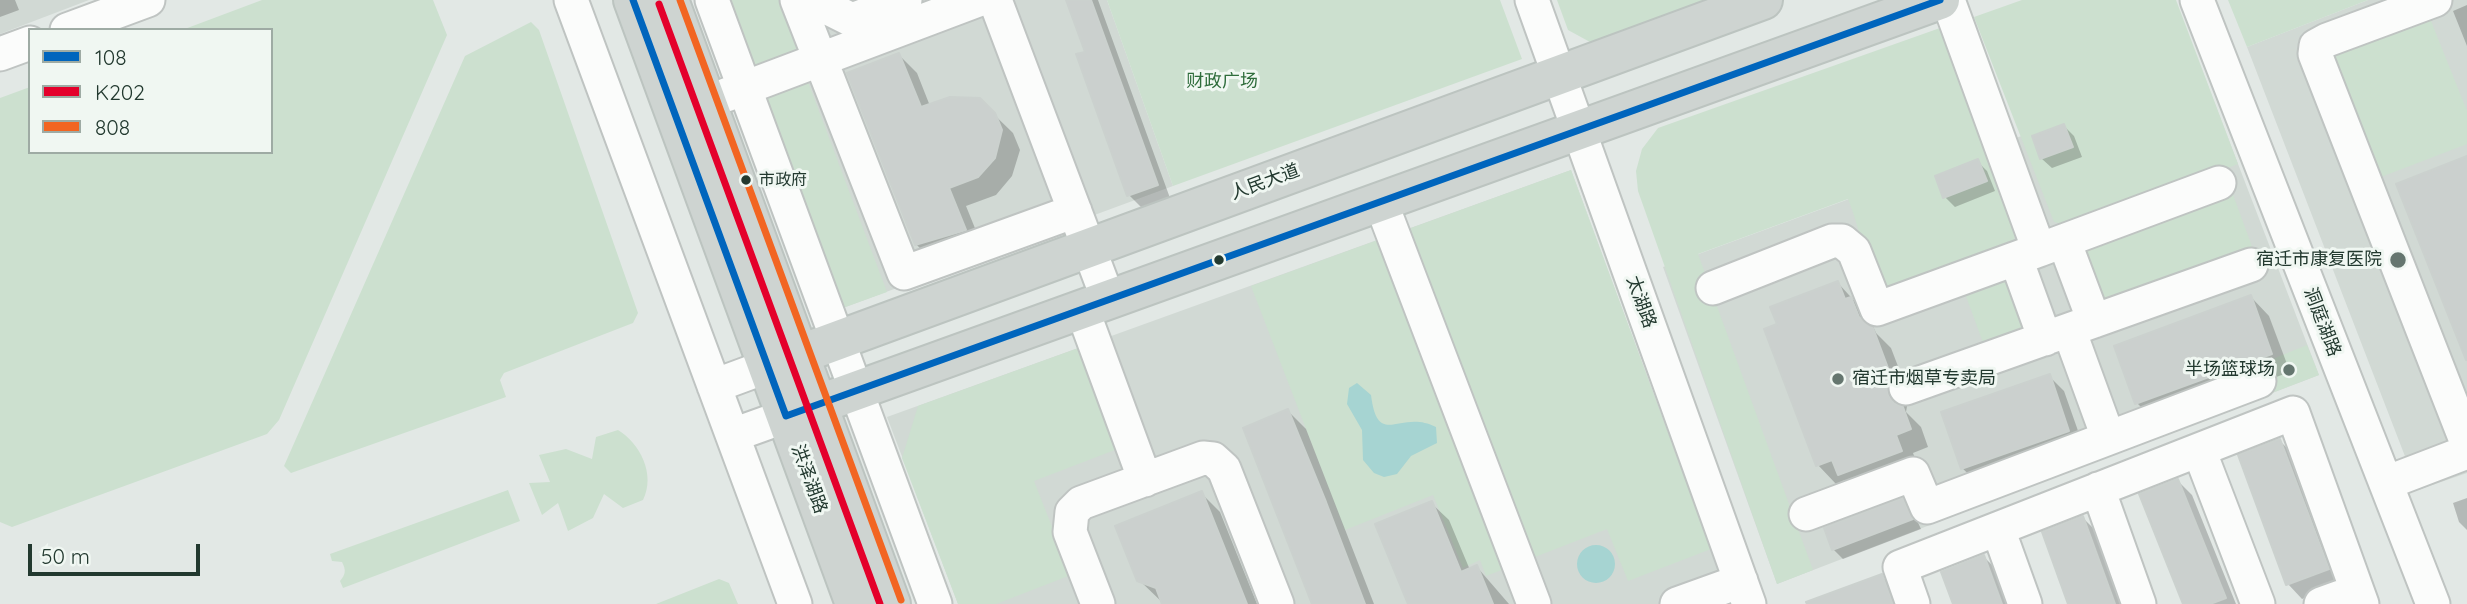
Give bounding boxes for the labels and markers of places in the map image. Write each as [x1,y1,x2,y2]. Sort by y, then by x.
place label: 市政府 [759,170,807,190]
marker: 市政府 [739,173,753,187]
place label: 宿迁市康复医院 [2256,249,2382,271]
marker: 宿迁市康复医院 [2388,250,2408,270]
unlabelled marker [1212,253,1226,267]
place label: 半场篮球场 [2185,359,2275,381]
marker: 半场篮球场 [2281,362,2297,378]
place label: 宿迁市烟草专卖局 [1852,368,1996,390]
marker: 宿迁市烟草专卖局 [1830,371,1846,387]

